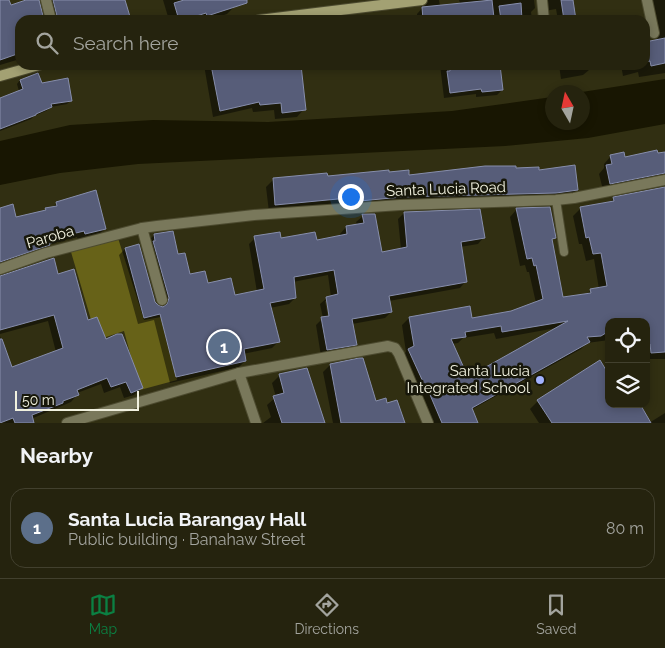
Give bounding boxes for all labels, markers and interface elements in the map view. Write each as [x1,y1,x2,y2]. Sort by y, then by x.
search box [15,15,650,70]
icon: search [33,29,61,57]
text: Search here [73,32,179,54]
north arrow [545,85,590,130]
street label: Santa Lucia Road [386,178,506,200]
your location [338,184,364,210]
street label: Paroba [24,222,76,252]
map controls [605,318,650,408]
button: locate [605,318,650,363]
pin: 1 [208,328,240,366]
place label: Santa Lucia Integrated School [406,362,531,397]
button: layers [605,363,650,408]
marker: Santa Lucia Integrated School [534,374,546,386]
scale bar [15,388,139,411]
text: 50 m [22,392,55,408]
text: Nearby [20,443,93,468]
text: Santa Lucia Barangay Hall [68,508,306,530]
text: 1 [33,519,41,538]
text: 80 m [606,519,644,538]
text: Public building · Banahaw Street [68,530,305,549]
tab: Map [89,591,117,637]
tab: Directions [294,591,359,637]
tab: Saved [536,591,576,637]

